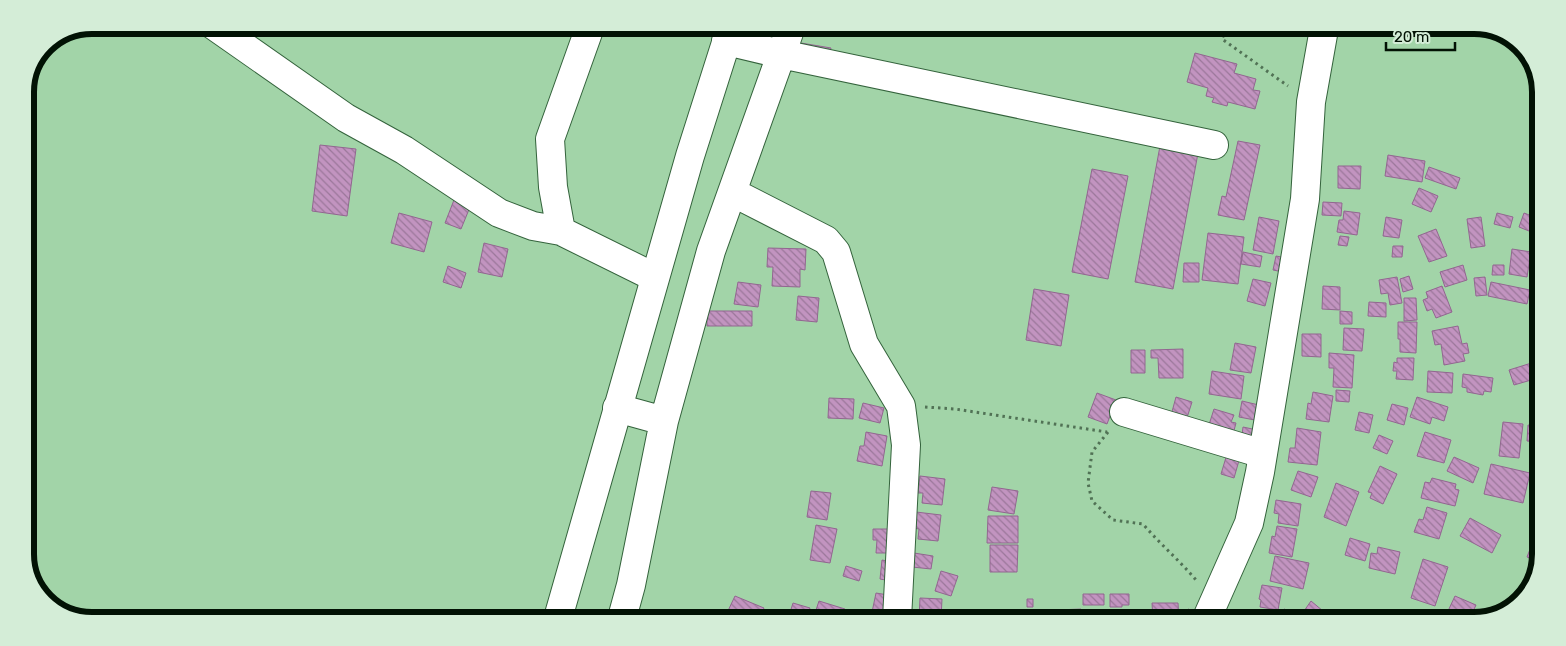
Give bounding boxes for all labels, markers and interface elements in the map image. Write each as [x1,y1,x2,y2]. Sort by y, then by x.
scale bar [1386,20,1455,52]
text: 20 m [1394,28,1429,46]

